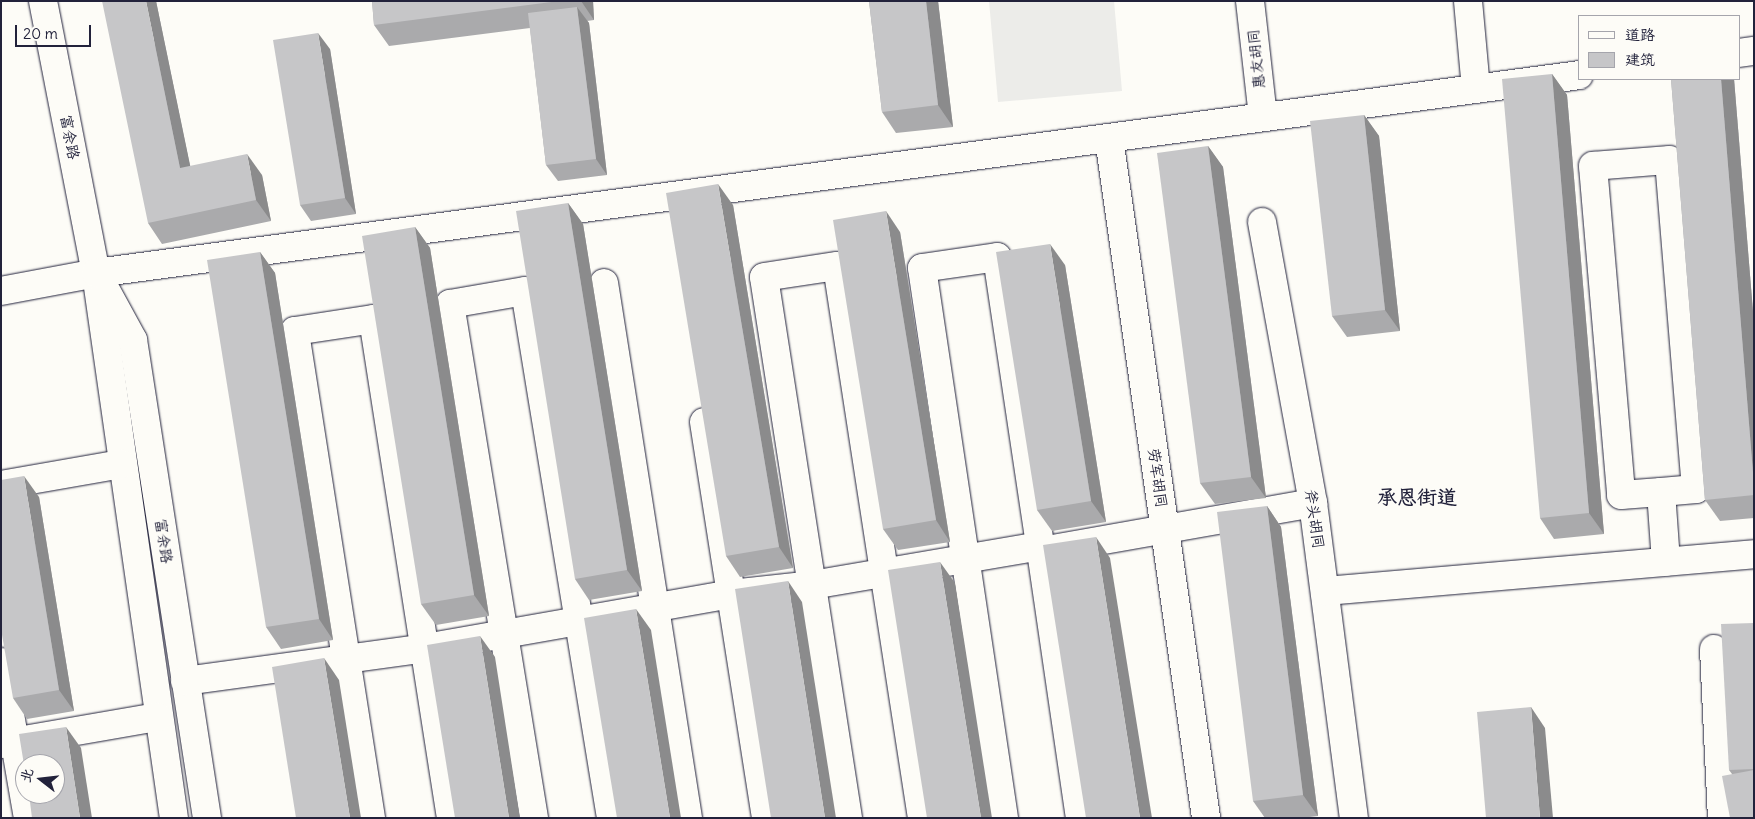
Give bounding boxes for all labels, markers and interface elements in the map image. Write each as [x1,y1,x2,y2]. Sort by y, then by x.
scale bar [18,15,94,47]
legend [1578,15,1740,80]
text: 20 m [23,24,58,43]
text: 道路 [1625,25,1655,44]
street label: 惠友胡同 [1244,28,1268,90]
text: 建筑 [1625,50,1655,69]
street label: 富余路 [57,113,83,161]
street label: 劳军胡同 [1145,447,1171,509]
district label: 承恩街道 [1377,484,1457,508]
street label: 斧头胡同 [1302,488,1328,550]
street label: 富余路 [152,517,176,565]
north arrow [15,754,65,804]
text: 北 [16,766,37,784]

